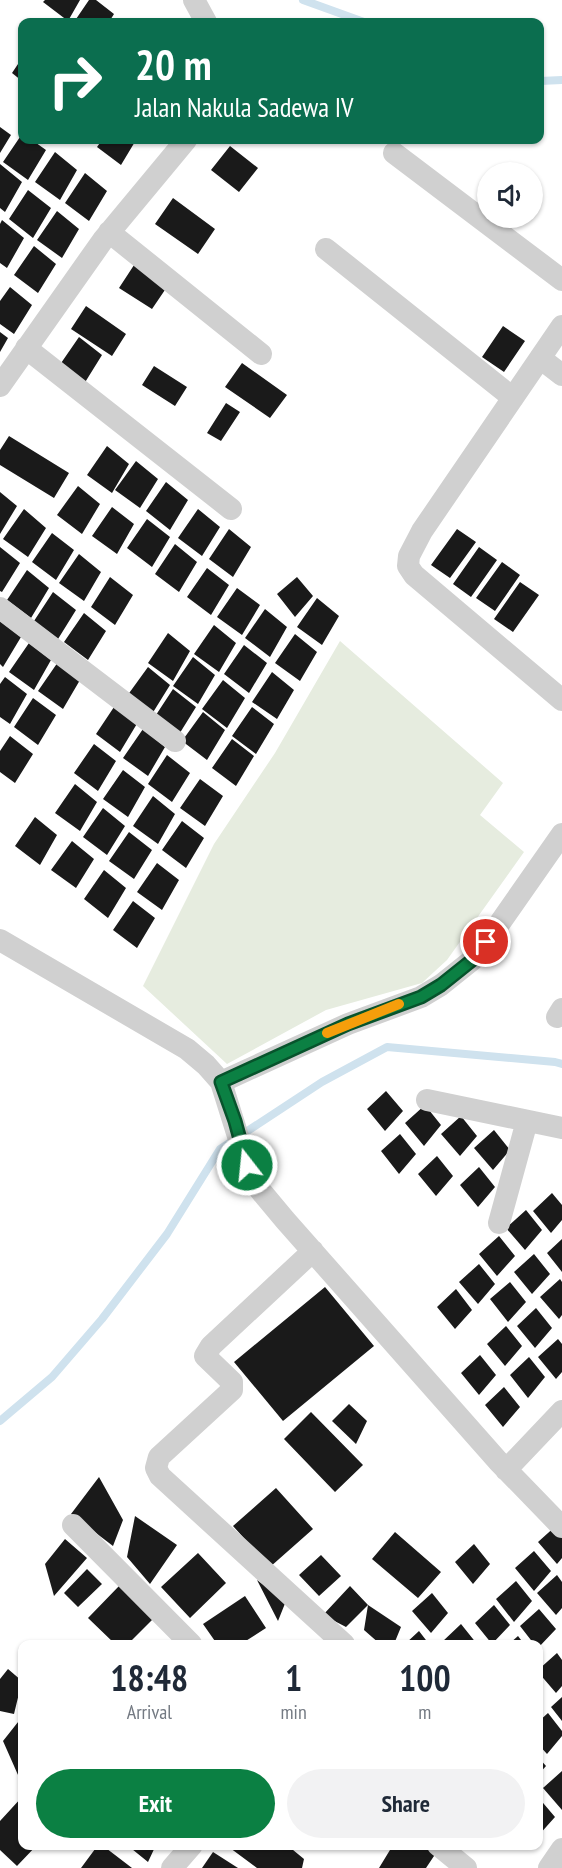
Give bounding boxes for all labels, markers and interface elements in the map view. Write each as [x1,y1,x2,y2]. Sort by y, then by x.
text: 20 m [135,37,212,92]
icon: right [36,42,114,120]
text: Jalan Nakula Sadewa IV [135,90,354,124]
map controls [477,162,543,228]
button: sound [477,162,543,228]
pin [460,916,511,967]
icon: arrive [469,925,502,958]
position arrow [215,1133,279,1197]
text: 18:48 [110,1654,188,1701]
text: 1 [285,1654,302,1701]
text: 100 [399,1654,451,1701]
text: Arrival [127,1699,172,1725]
text: min [281,1699,307,1725]
text: m [418,1699,431,1725]
button: Exit [36,1769,275,1838]
button: Share [287,1769,525,1838]

